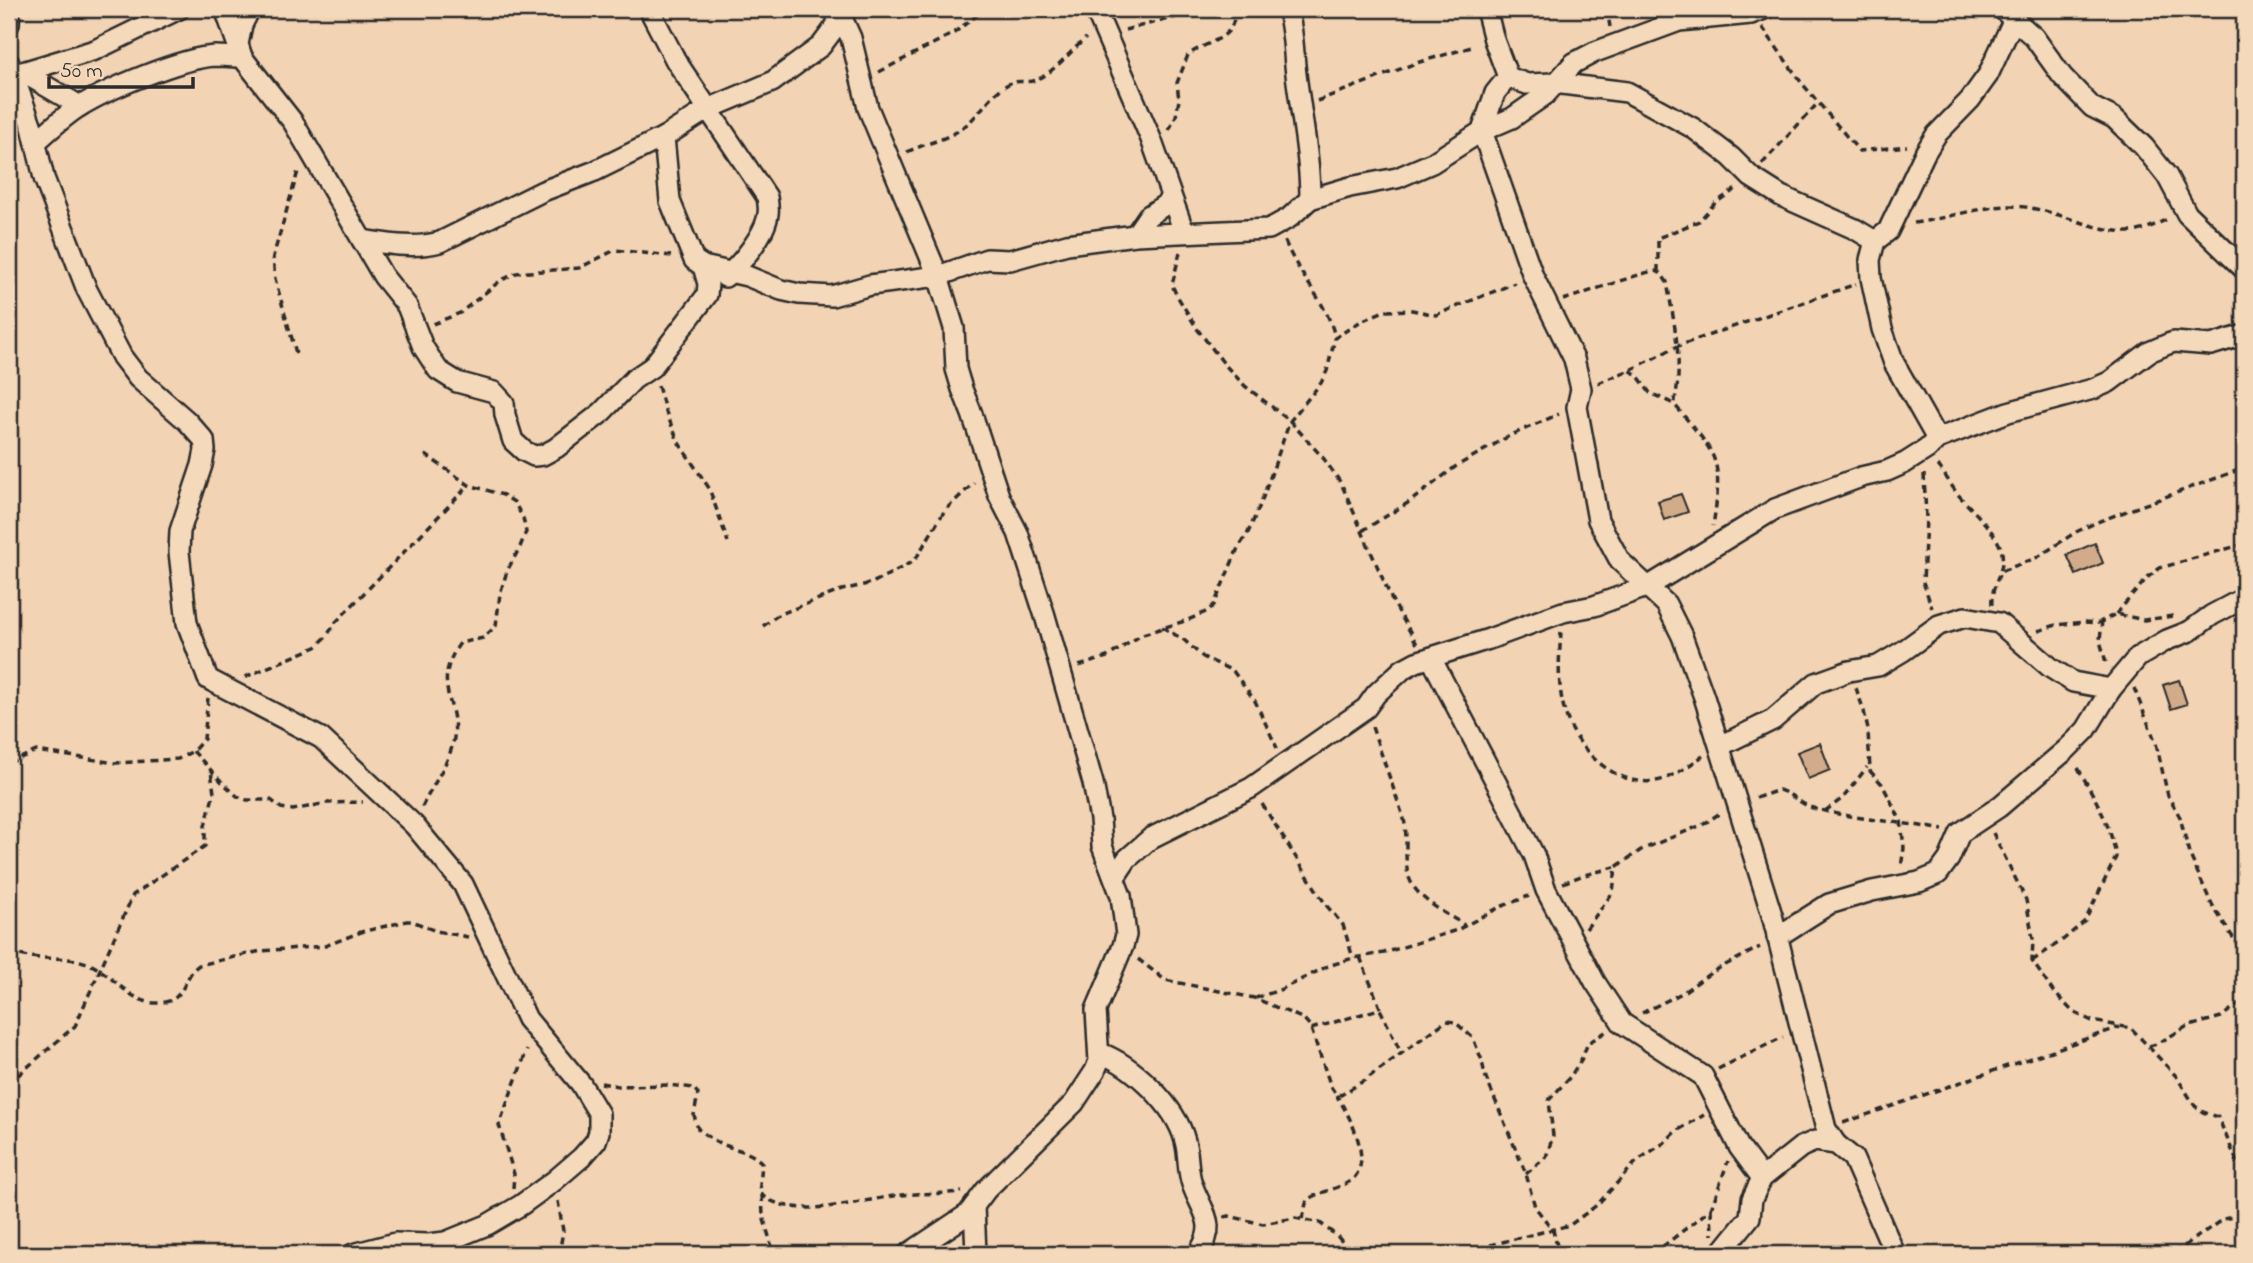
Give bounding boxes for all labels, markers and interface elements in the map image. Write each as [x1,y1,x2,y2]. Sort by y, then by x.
scale bar [49,46,192,90]
text: 50 m [60,57,103,87]

